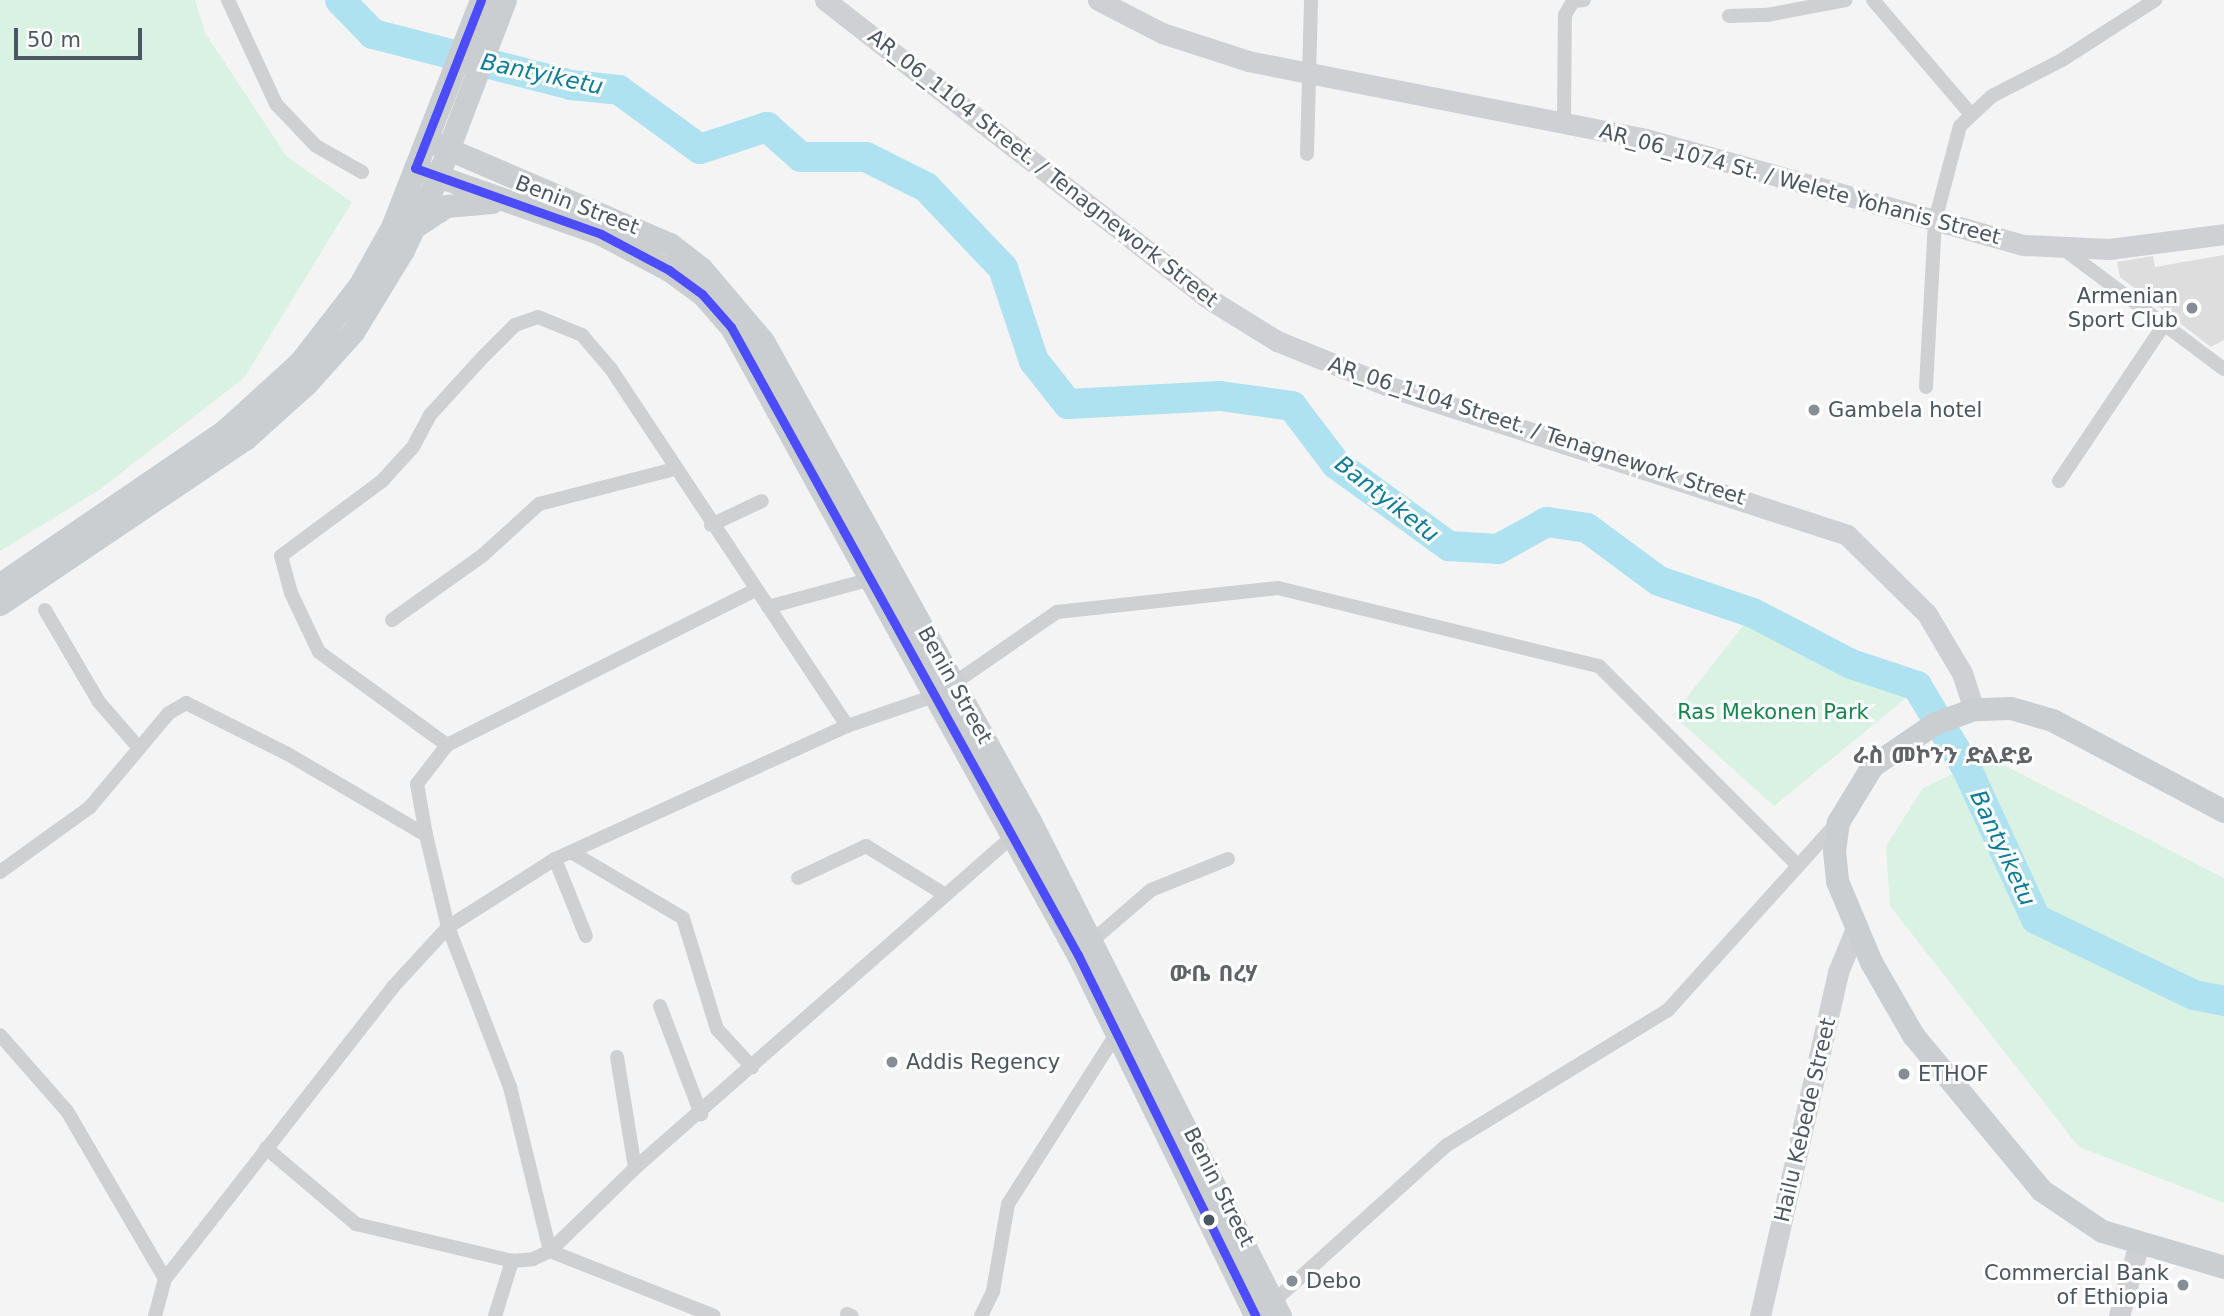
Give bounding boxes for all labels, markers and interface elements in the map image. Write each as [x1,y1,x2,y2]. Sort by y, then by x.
scale bar [18,14,145,58]
street label: AR_06_1104 Street. / Tenagnework Street [863,24,1223,312]
text: 50 m [27,28,81,52]
water label: Bantyiketu [478,48,606,100]
street label: AR_06_1074 St. / Welete Yohanis Street [1597,118,2003,250]
street label: Benin Street [512,170,642,240]
place label: Armenian Sport Club [2068,283,2178,333]
marker: Armenian Sport Club [2184,300,2200,316]
street label: AR_06_1104 Street. / Tenagnework Street [1325,352,1749,510]
place label: Gambela hotel [1828,397,1982,423]
marker: Gambela hotel [1806,402,1822,418]
water label: Bantyiketu [1329,450,1445,548]
street label: Benin Street [912,622,998,748]
park label: Ras Mekonen Park [1677,699,1869,725]
district label: ራስ መኮንን ድልድይ [1853,741,2033,769]
water label: Bantyiketu [1964,786,2042,910]
district label: ውቤ በረሃ [1170,959,1258,987]
street label: Hailu Kebede Street [1769,1015,1841,1225]
place label: Addis Regency [906,1049,1060,1075]
marker: Addis Regency [884,1054,900,1070]
place label: ETHOF [1918,1061,1988,1087]
marker: ETHOF [1896,1066,1912,1082]
street label: Benin Street [1178,1123,1260,1251]
unlabelled marker [1202,1213,1216,1227]
place label: Commercial Bank of Ethiopia [1984,1260,2169,1310]
place label: Debo [1306,1268,1361,1294]
marker: Debo [1284,1273,1300,1289]
marker: Commercial Bank of Ethiopia [2175,1277,2191,1293]

